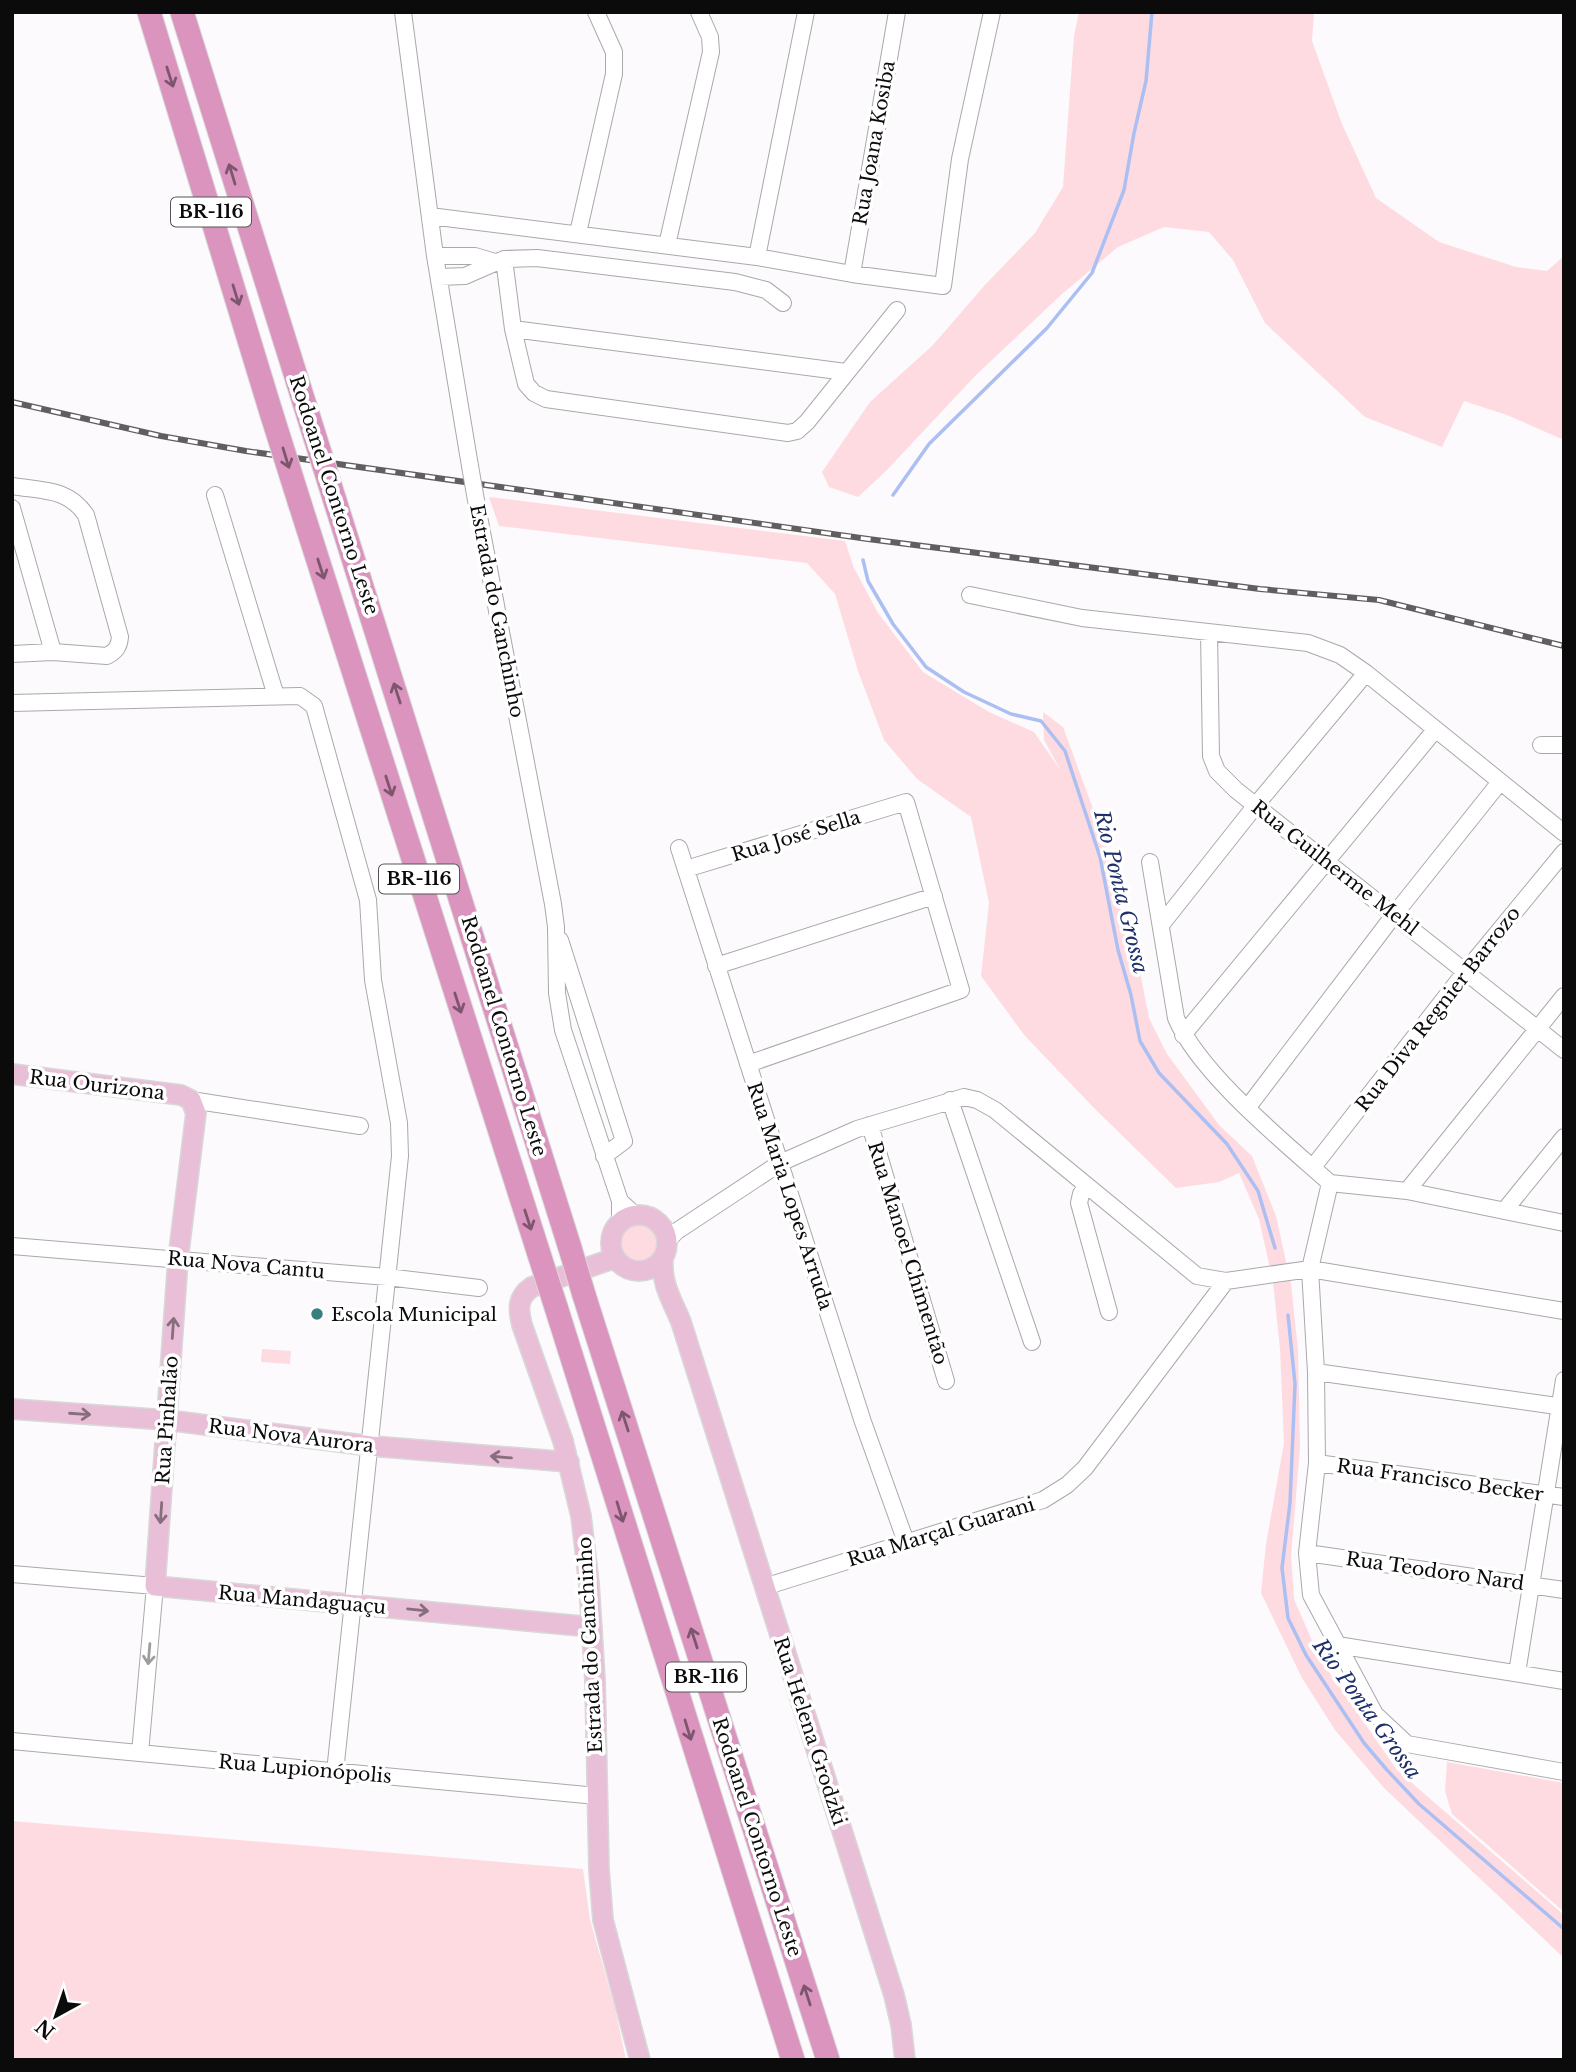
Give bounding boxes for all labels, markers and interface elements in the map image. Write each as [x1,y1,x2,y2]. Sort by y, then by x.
street label: Rua Joana Kosiba [848,58,900,227]
one-way arrow [165,66,177,88]
one-way arrow [225,163,238,185]
road number: BR-116 [171,197,251,226]
one-way arrow [230,284,243,306]
street label: Rodoanel Contorno Leste [284,372,384,618]
one-way arrow [280,447,293,469]
street label: Estrada do Ganchinho [465,502,529,720]
one-way arrow [315,558,328,580]
one-way arrow [390,682,402,704]
one-way arrow [384,775,397,797]
street label: Rua Guilherme Mehl [1247,796,1423,940]
street label: Rua José Sella [729,805,864,867]
water label: Rio Ponta Grossa [1088,806,1154,977]
road number: BR-116 [379,864,459,894]
street label: Rua Diva Regnier Barrozo [1351,902,1525,1116]
street label: Rodoanel Contorno Leste [456,913,552,1159]
one-way arrow [453,992,466,1014]
street label: Rua Ourizona [28,1065,167,1105]
street label: Rua Maria Lopes Arruda [742,1079,838,1313]
street label: Rua Manoel Chimentão [863,1139,953,1367]
one-way arrow [523,1208,535,1230]
street label: Rua Nova Cantu [166,1247,326,1283]
place label: Escola Municipal [331,1303,497,1326]
marker: Escola Municipal [309,1306,325,1322]
one-way arrow [167,1317,180,1340]
street label: Rua Pinhalão [151,1355,183,1485]
one-way arrow [69,1408,91,1421]
one-way arrow [617,1410,630,1432]
street label: Rua Nova Aurora [207,1414,375,1458]
one-way arrow [491,1450,513,1463]
street label: Rua Francisco Becker [1335,1454,1545,1506]
street label: Rua Marçal Guarani [844,1492,1038,1571]
one-way arrow [154,1501,167,1524]
one-way arrow [615,1501,627,1523]
street label: Estrada do Ganchinho [573,1536,607,1754]
street label: Rua Teodoro Nard [1344,1547,1526,1595]
street label: Rua Mandaguaçu [217,1581,387,1619]
one-way arrow [407,1604,429,1617]
one-way arrow [686,1627,699,1649]
water label: Rio Ponta Grossa [1307,1633,1427,1785]
street label: Rua Helena Grodzki [769,1634,852,1829]
one-way arrow [142,1643,155,1665]
road number: BR-116 [666,1662,746,1692]
street label: Rodoanel Contorno Leste [707,1714,807,1960]
one-way arrow [682,1718,695,1740]
street label: Rua Lupionópolis [217,1750,393,1788]
north arrow [21,1981,91,2051]
one-way arrow [800,1984,813,2006]
text: N [31,2014,60,2043]

